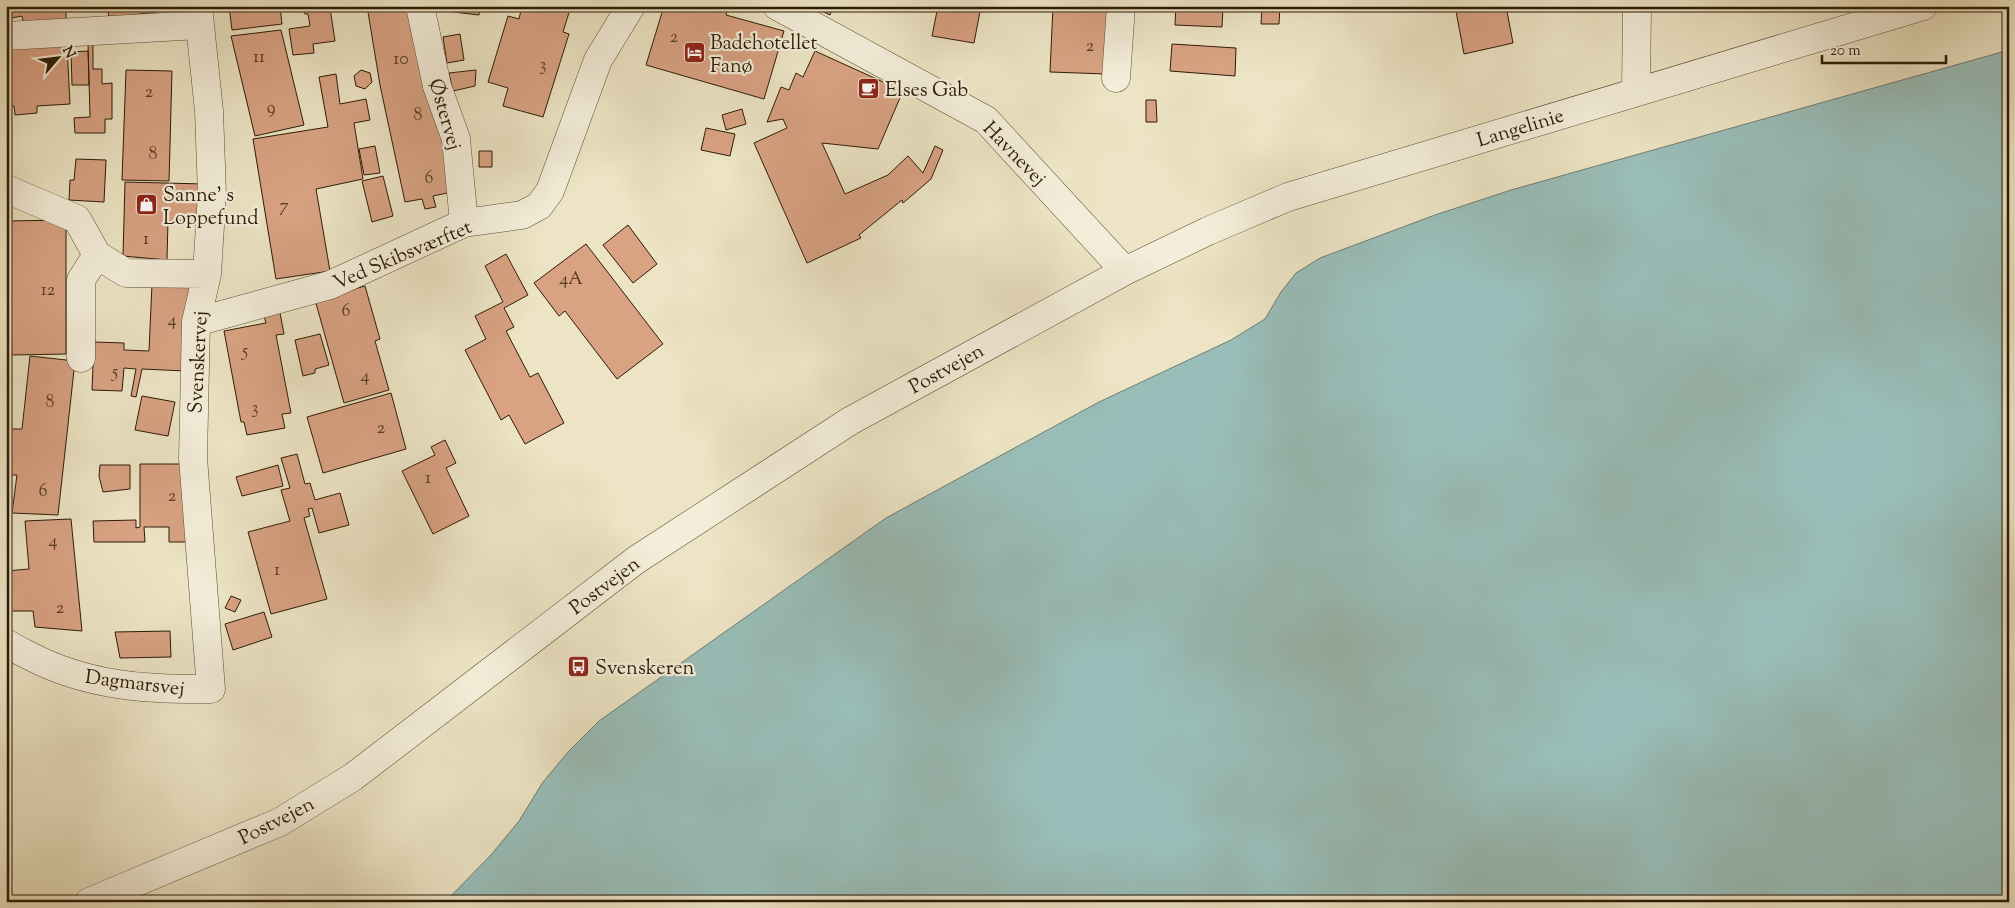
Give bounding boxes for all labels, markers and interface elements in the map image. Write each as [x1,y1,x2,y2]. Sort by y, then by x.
house number: 2 [670,25,679,51]
place label: Badehotellet Fanø [710,30,817,82]
north arrow [32,32,82,82]
scale bar [1822,32,1946,64]
house number: 2 [1086,34,1095,60]
hotel icon: Badehotellet Fanø [682,41,706,65]
text: 20 m [1830,41,1861,62]
text: N [56,43,79,62]
house number: 11 [253,45,265,71]
house number: 10 [393,47,409,73]
house number: 3 [539,53,547,79]
street label: Østervej [420,76,468,154]
cafe icon: Elses Gab [857,77,881,101]
place label: Elses Gab [885,77,968,106]
house number: 2 [145,80,154,106]
house number: 9 [267,96,276,122]
street label: Langelinie [1474,102,1568,156]
house number: 8 [414,103,423,129]
street label: Havnevej [975,116,1052,194]
house number: 8 [149,142,158,168]
house number: 6 [425,166,434,192]
place label: Sanne' s Loppefund [163,182,258,234]
shop icon: Sanne' s Loppefund [135,193,159,217]
house number: 7 [279,194,289,220]
street label: Ved Skibsværftet [329,214,477,299]
house number: 1 [143,227,149,253]
house number: 4A [559,267,583,293]
house number: 12 [41,278,56,304]
house number: 6 [342,299,351,325]
house number: 4 [167,308,177,334]
street label: Svenskervej [182,310,217,414]
street label: Postvejen [904,338,990,403]
house number: 5 [241,339,248,365]
house number: 5 [111,360,118,386]
house number: 4 [360,364,370,390]
house number: 8 [46,390,55,416]
house number: 3 [251,396,259,422]
house number: 2 [377,416,386,442]
house number: 1 [425,466,431,492]
house number: 6 [39,479,48,505]
house number: 2 [168,484,177,510]
house number: 4 [48,529,58,555]
street label: Postvejen [564,551,647,623]
house number: 1 [274,558,280,584]
house number: 2 [56,596,65,622]
bus stop icon: Svenskeren [567,655,591,679]
place label: Svenskeren [595,655,694,684]
street label: Dagmarsvej [83,664,186,705]
street label: Postvejen [234,791,320,854]

